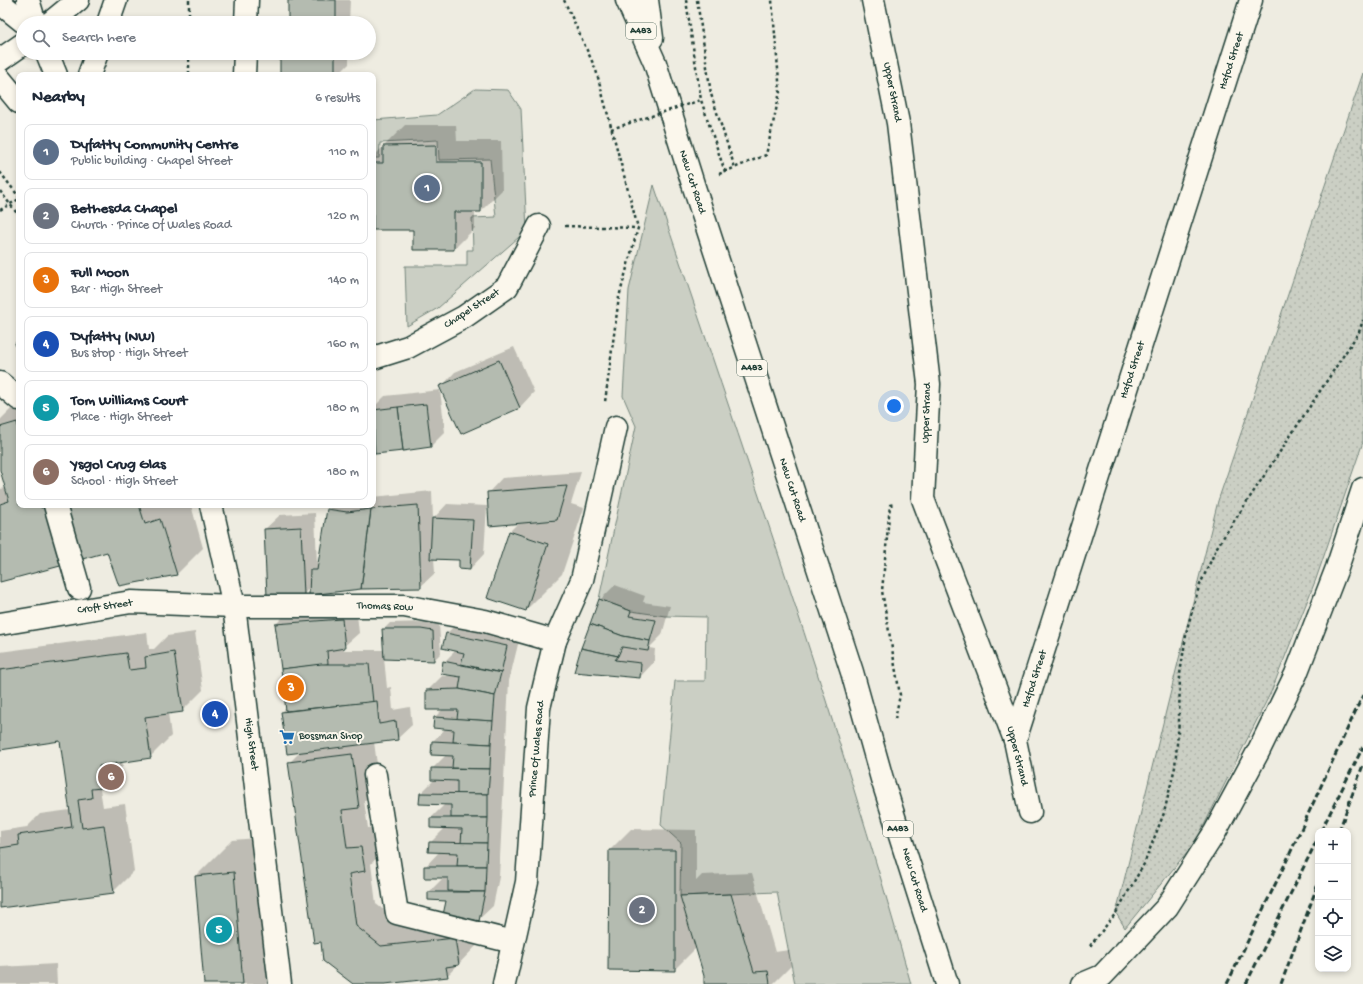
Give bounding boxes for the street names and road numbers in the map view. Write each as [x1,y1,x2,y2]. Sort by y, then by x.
road number: A483 [626,23,656,39]
street label: Hafod Street [1216,29,1247,91]
street label: Upper Strand [880,61,904,124]
street label: New Cut Road [676,149,708,217]
street label: Chapel Street [442,286,503,331]
street label: Hafod Street [1117,338,1148,400]
road number: A483 [737,360,767,376]
street label: Upper Strand [920,381,934,444]
street label: New Cut Road [776,457,808,525]
street label: Croft Street [77,596,135,617]
street label: Thomas Row [356,600,414,614]
street label: Hafod Street [1019,647,1050,709]
street label: Prince Of Wales Road [526,699,547,799]
street label: High Street [242,717,260,772]
street label: Upper Strand [1004,725,1031,788]
road number: A483 [883,821,913,837]
street label: New Cut Road [899,847,930,915]

